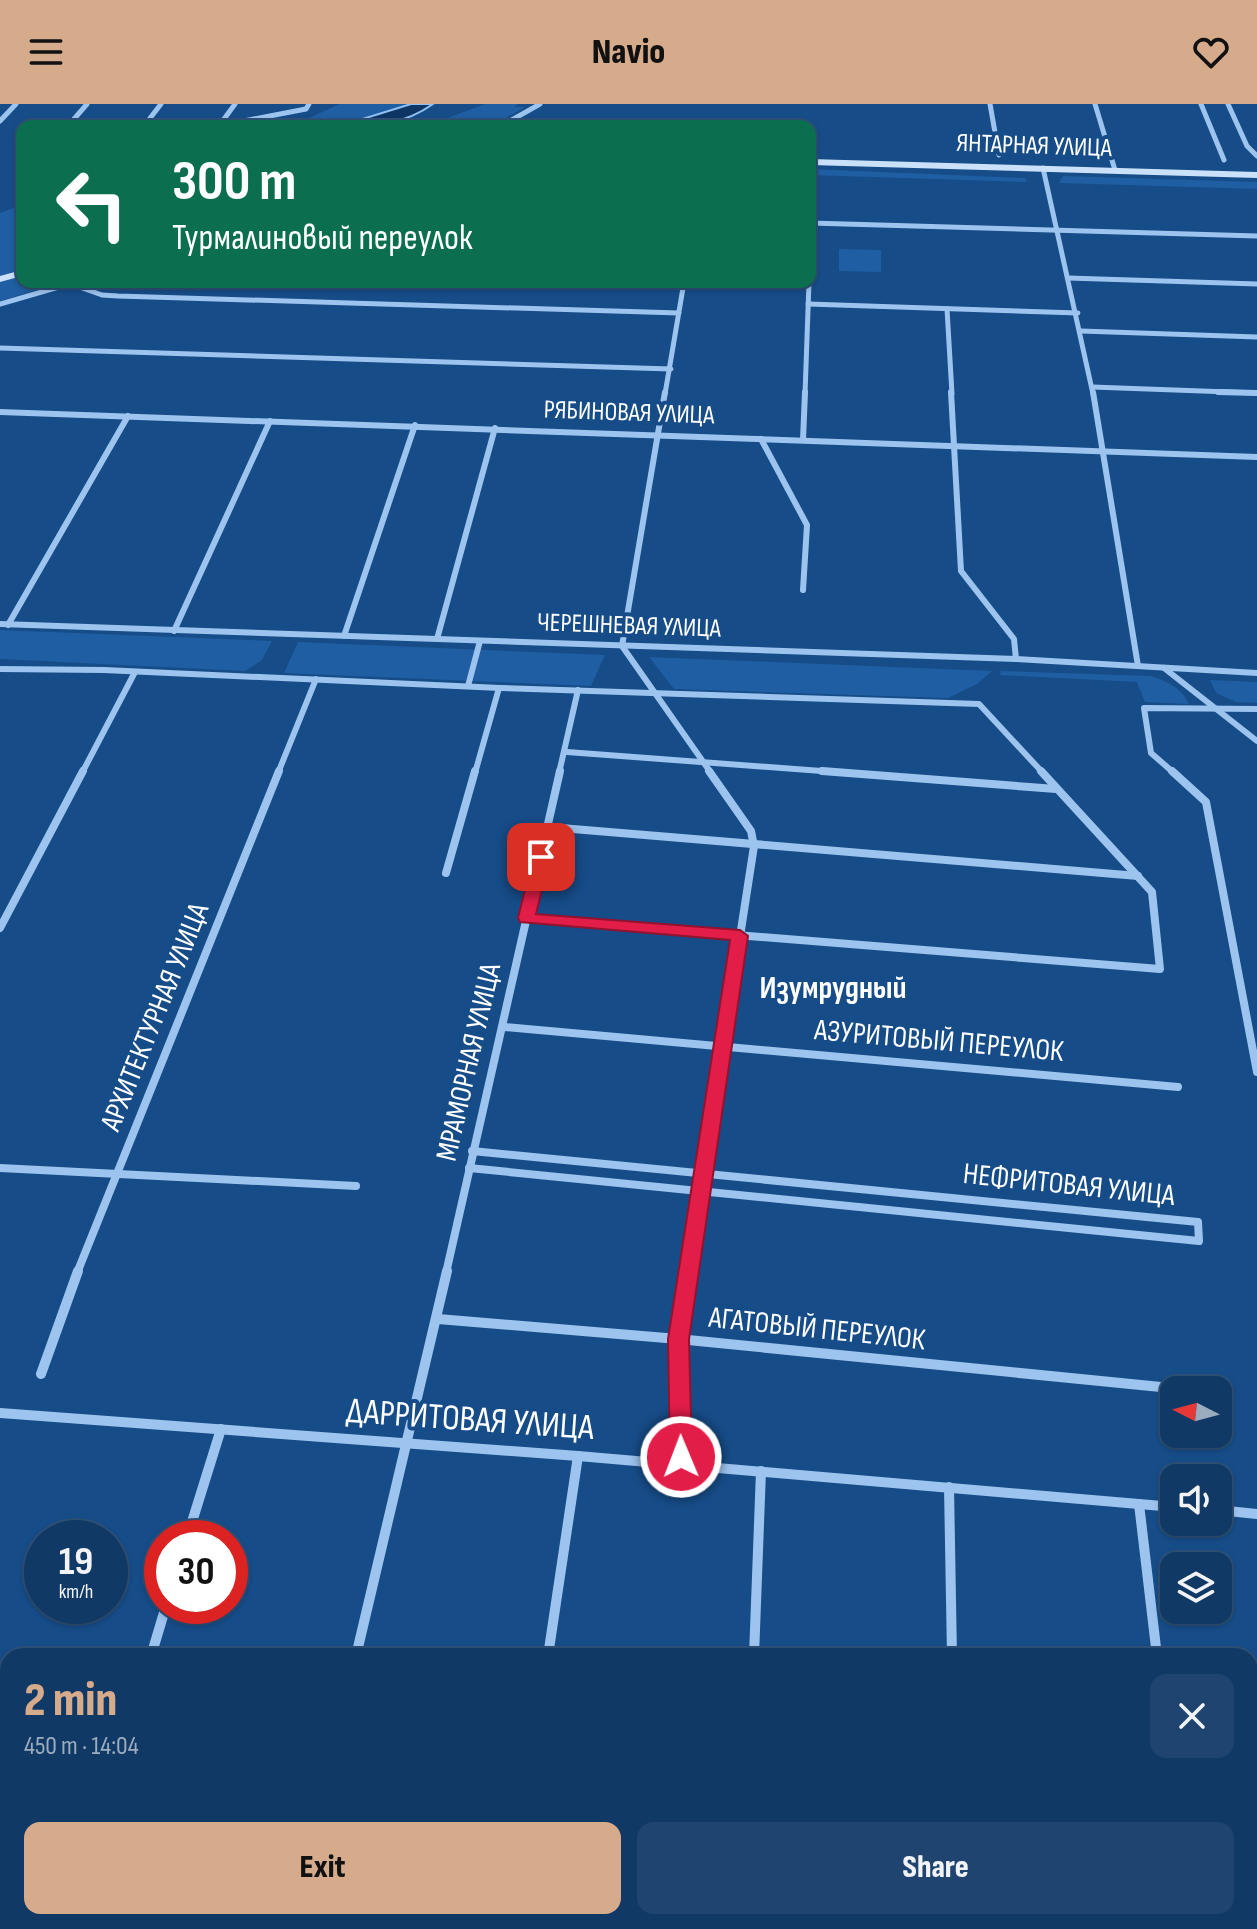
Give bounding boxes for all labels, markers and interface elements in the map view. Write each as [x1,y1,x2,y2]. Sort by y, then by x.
icon: menu [24,30,68,74]
icon: heart [1189,30,1233,74]
text: Navio [592,31,665,74]
street label: ЯНТАРНАЯ УЛИЦА [956,128,1113,164]
text: 300 m [172,149,296,216]
icon: left [40,152,144,256]
text: Турмалиновый переулок [172,217,473,260]
street label: РЯБИНОВАЯ УЛИЦА [543,395,716,431]
street label: ЧЕРЕШНЕВАЯ УЛИЦА [537,607,722,645]
pin [507,823,575,891]
icon: arrive [519,835,563,879]
street label: АРХИТЕКТУРНАЯ УЛИЦА [92,898,217,1137]
street label: МРАМОРНАЯ УЛИЦА [429,959,509,1164]
district label: Изумрудный [759,969,907,1008]
street label: АЗУРИТОВЫЙ ПЕРЕУЛОК [812,1012,1065,1070]
street label: НЕФРИТОВАЯ УЛИЦА [961,1156,1177,1214]
street label: АГАТОВЫЙ ПЕРЕУЛОК [706,1300,928,1358]
north arrow [1160,1376,1232,1448]
map controls [1160,1376,1232,1624]
street label: ДАРРИТОВАЯ УЛИЦА [345,1390,596,1450]
position arrow [639,1415,723,1499]
button: sound [1160,1464,1232,1536]
speed limit sign: 30 [144,1520,248,1624]
text: 19 [59,1538,93,1586]
button: layers [1160,1552,1232,1624]
text: km/h [59,1580,93,1604]
text: 2 min [24,1672,117,1729]
button: close [1150,1674,1234,1758]
text: 450 m · 14:04 [24,1731,139,1762]
button: Exit [24,1822,621,1914]
button: Share [637,1822,1234,1914]

